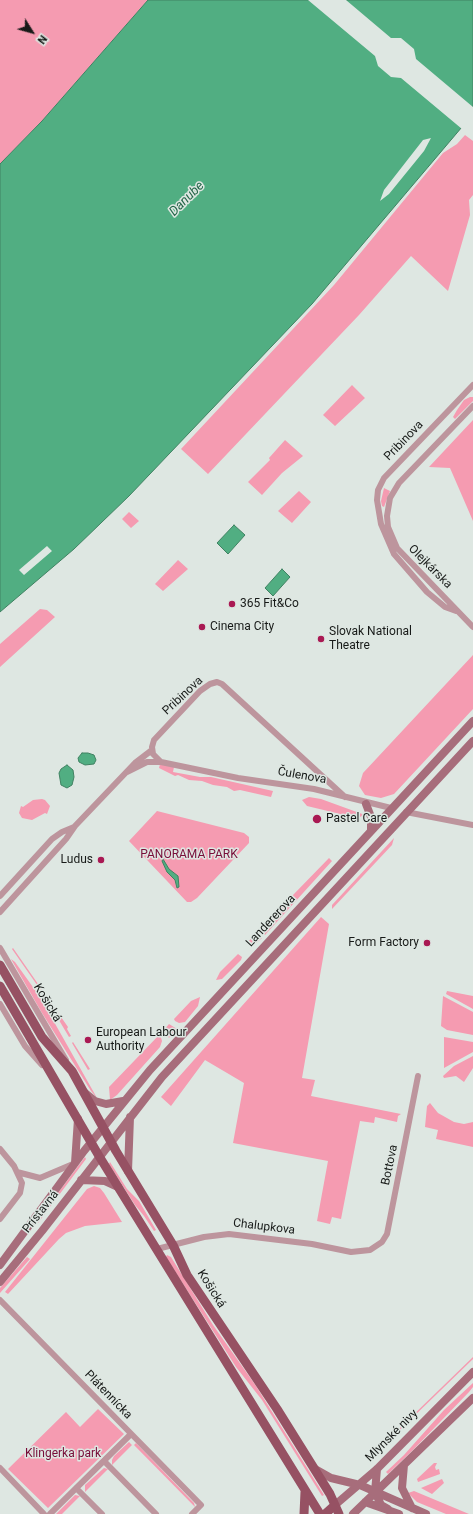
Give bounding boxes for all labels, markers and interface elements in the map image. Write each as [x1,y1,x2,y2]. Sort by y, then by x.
north arrow [12,12,52,52]
text: N [34,33,50,47]
water label: Danube [166,178,208,220]
street label: Pribinova [382,418,426,464]
street label: Olejkárska [405,542,455,592]
place label: 365 Fit&Co [240,597,299,611]
marker: 365 Fit&Co [227,599,237,609]
place label: Cinema City [210,620,274,634]
marker: Cinema City [197,622,207,632]
place label: Slovak National Theatre [329,625,412,653]
marker: Slovak National Theatre [316,634,326,644]
street label: Pribinova [160,674,206,718]
street label: Čulenova [276,765,328,787]
place label: Pastel Care [326,812,387,826]
marker: Pastel Care [311,813,323,825]
park label: PANORAMA PARK [140,848,238,862]
place label: Ludus [61,853,93,867]
marker: Ludus [96,855,106,865]
street label: Landererova [243,892,299,950]
place label: Form Factory [348,936,419,950]
marker: Form Factory [422,938,432,948]
street label: Košická [30,981,64,1025]
place label: European Labour Authority [96,1026,187,1054]
marker: European Labour Authority [83,1035,93,1045]
street label: Bottova [379,1143,401,1187]
street label: Prístavná [20,1188,62,1236]
street label: Chalupkova [232,1216,296,1238]
street label: Košická [194,1267,228,1311]
street label: Plátennícka [81,1368,135,1422]
street label: Mlynské nivy [363,1407,421,1465]
park label: Klingerka park [25,1447,101,1461]

